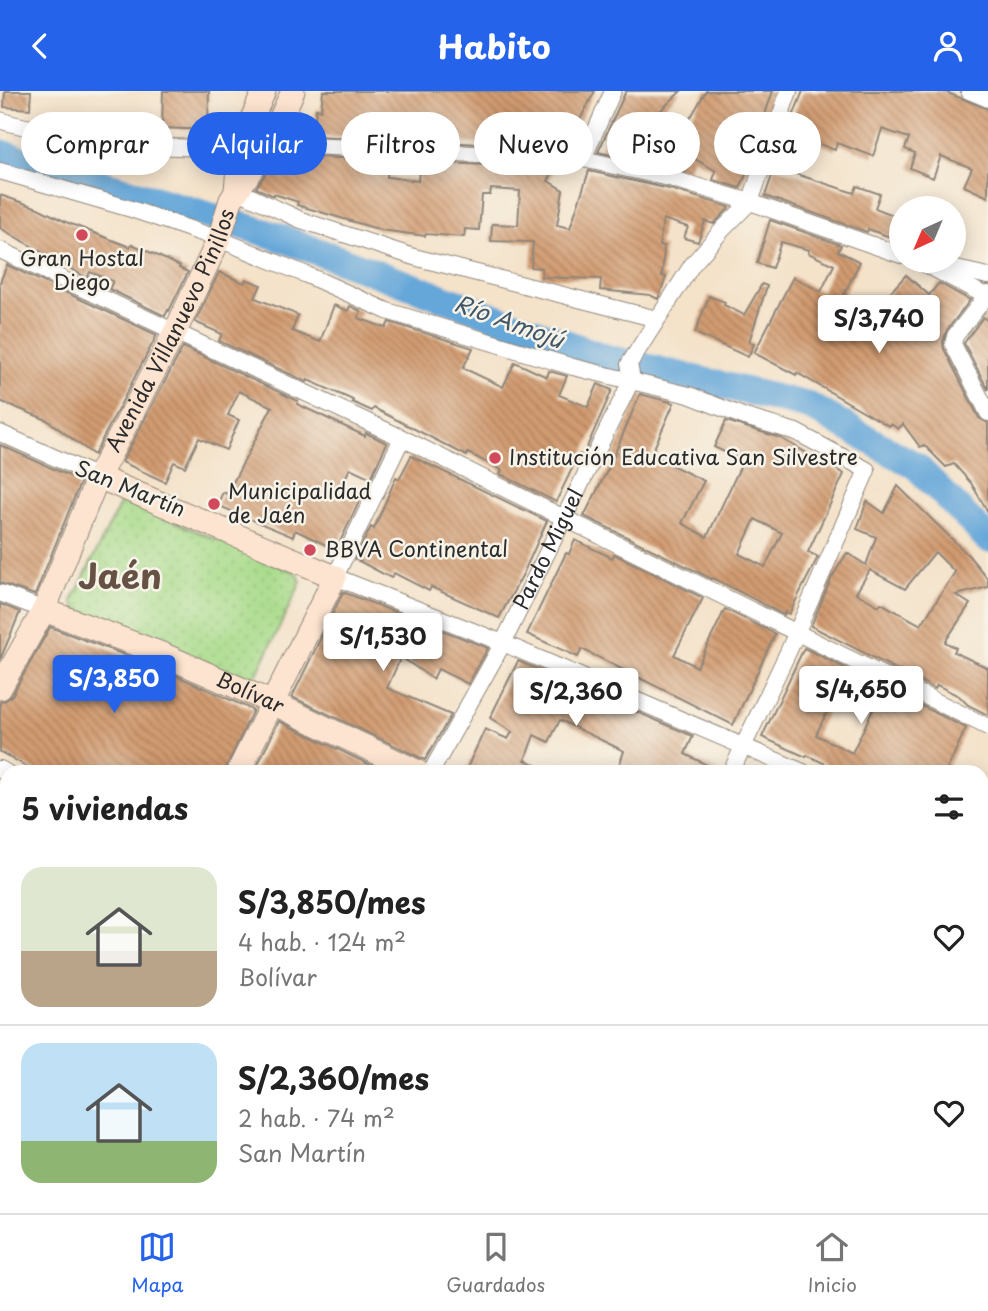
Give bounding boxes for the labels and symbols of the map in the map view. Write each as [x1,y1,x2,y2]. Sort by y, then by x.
north arrow [889,196,966,273]
street label: Avenida Villanuevo Pinillos [96,204,241,457]
marker: Gran Hostal Diego [74,227,90,243]
place label: Gran Hostal Diego [20,241,144,297]
water label: Río Amojú [450,285,570,357]
pin: S/3,740 [814,295,944,355]
place label: Institución Educativa San Silvestre [509,440,858,472]
street label: San Martín [71,450,191,524]
marker: Institución Educativa San Silvestre [487,450,503,466]
place label: Municipalidad de Jaén [228,474,372,530]
street label: Pardo Miguel [504,483,590,614]
marker: Municipalidad de Jaén [206,496,222,512]
place label: BBVA Continental [324,532,508,564]
marker: BBVA Continental [302,542,318,558]
district label: Jaén [78,548,162,601]
pin: S/1,530 [318,613,448,673]
pin: S/3,850 [49,655,179,715]
street label: Bolívar [211,662,291,720]
pin: S/4,650 [796,667,926,726]
pin: S/2,360 [511,669,641,728]

